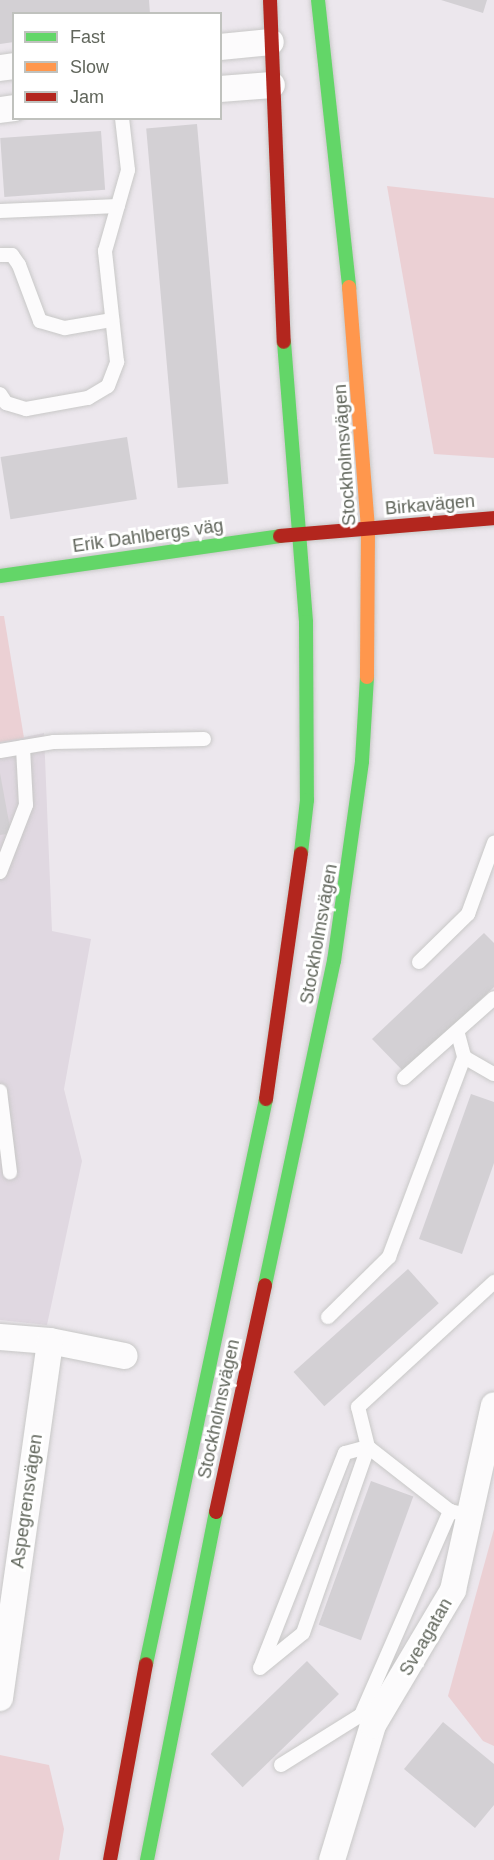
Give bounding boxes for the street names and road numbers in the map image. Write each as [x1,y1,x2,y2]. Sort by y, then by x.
street label: Stockholmsvägen [329,383,361,527]
street label: Birkavägen [384,490,476,520]
street label: Erik Dahlbergs väg [71,515,225,557]
street label: Stockholmsvägen [296,862,342,1006]
street label: Stockholmsvägen [194,1337,244,1481]
street label: Aspegrensvägen [7,1433,47,1569]
street label: Sveagatan [395,1594,457,1680]

